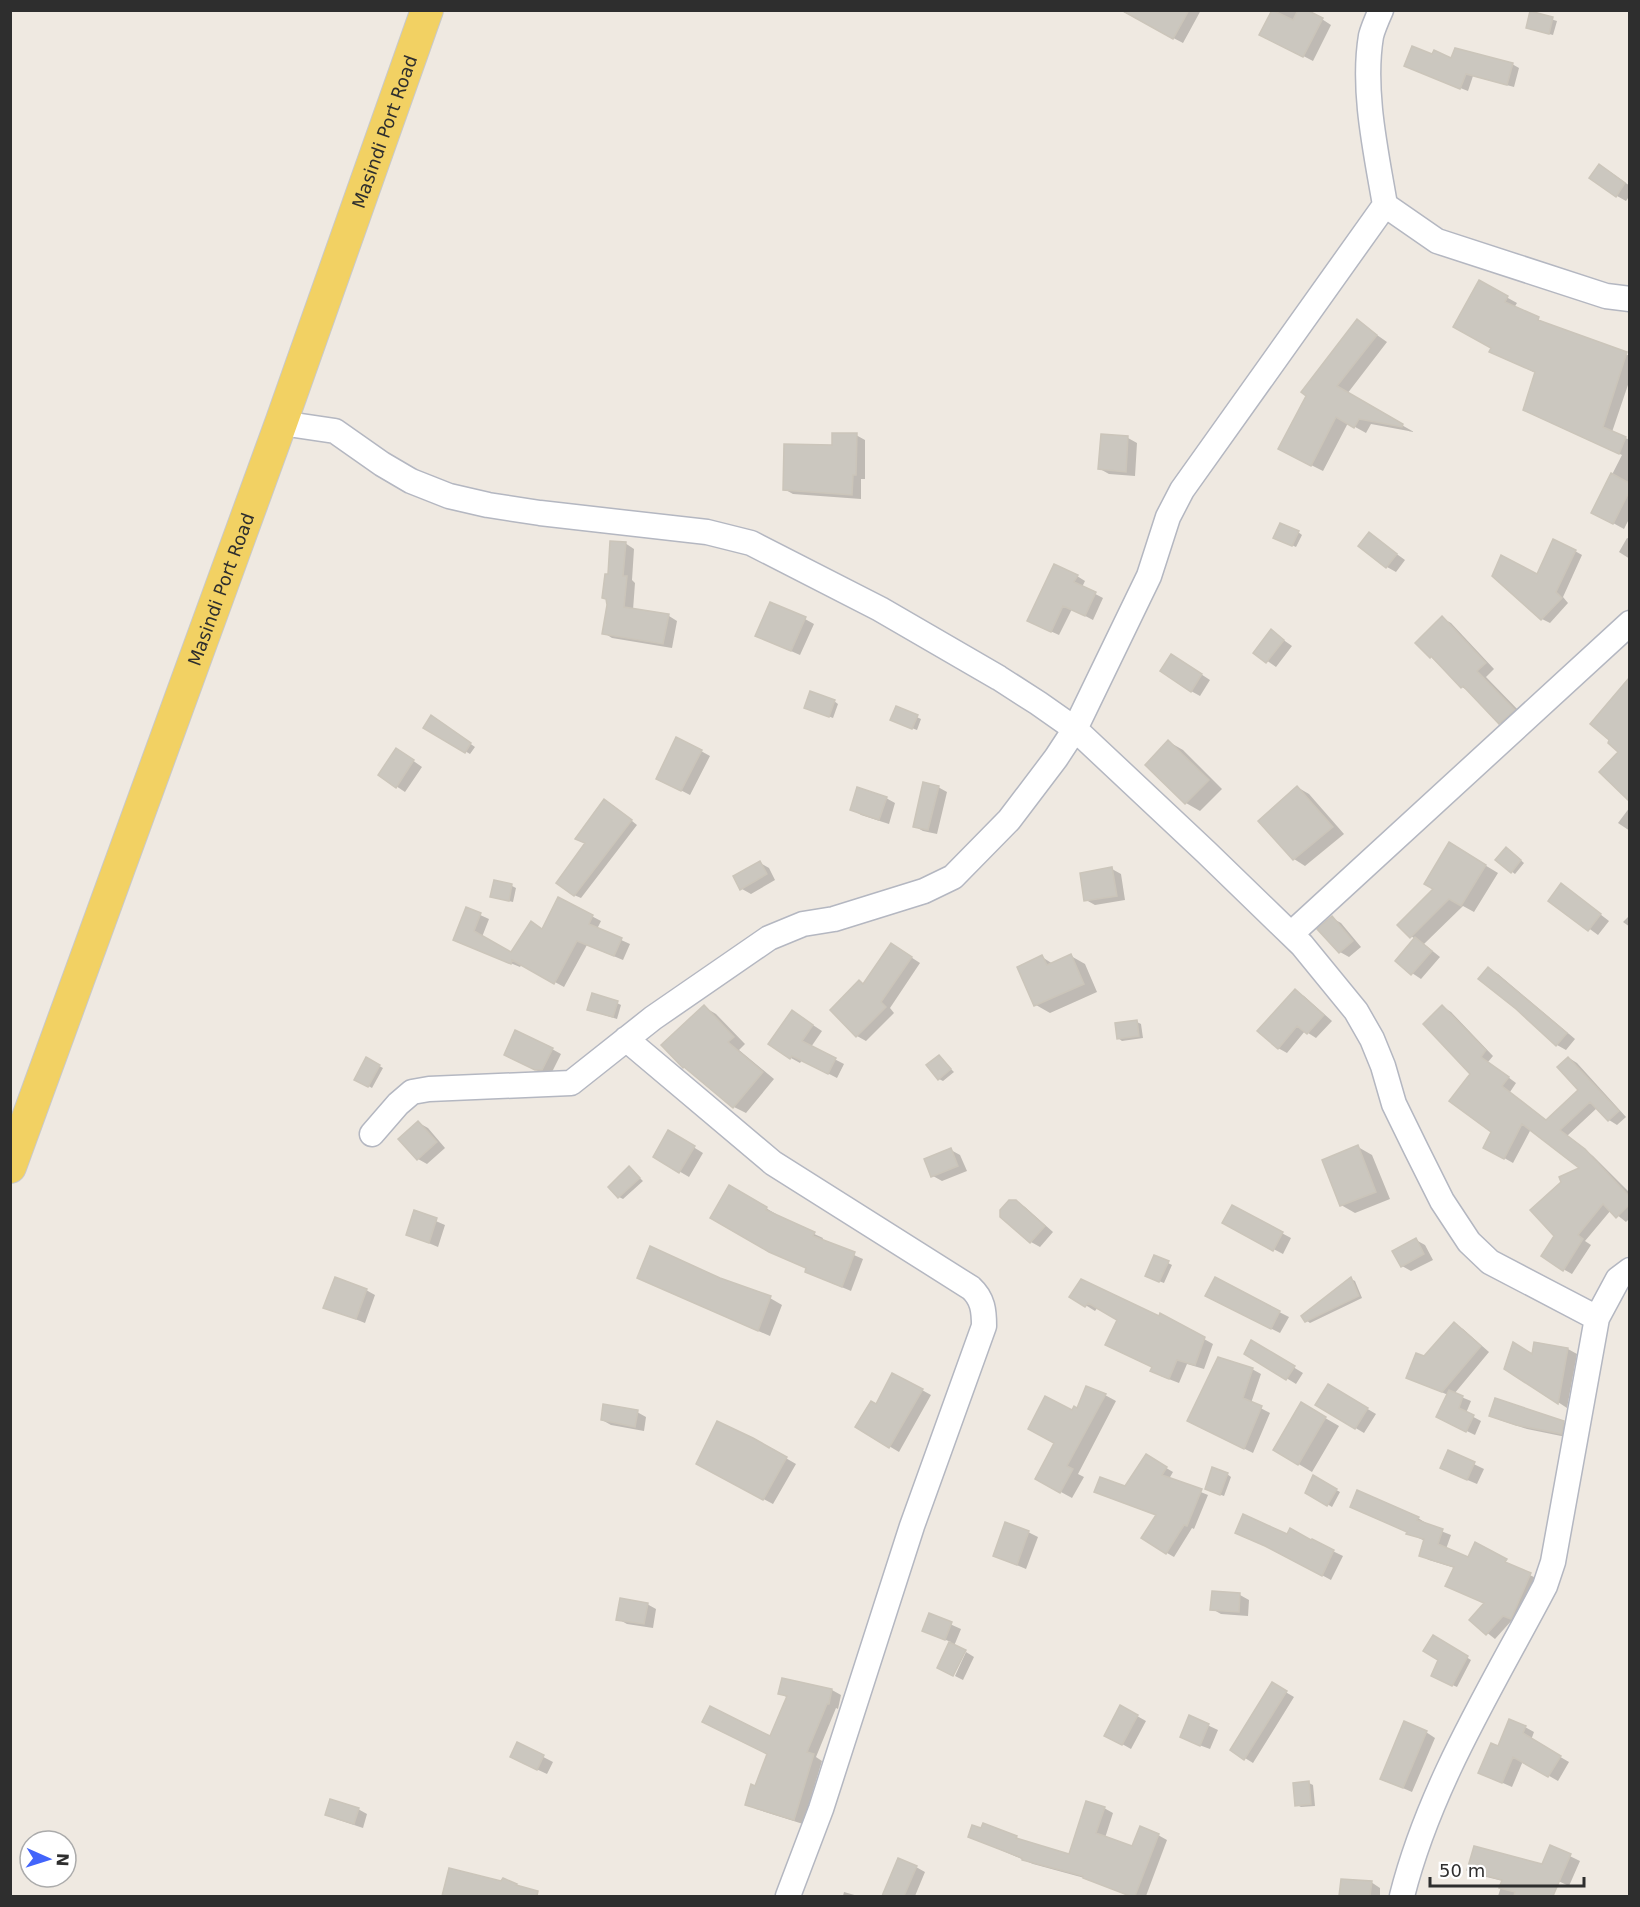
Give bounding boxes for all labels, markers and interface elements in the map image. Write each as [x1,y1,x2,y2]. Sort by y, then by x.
street label: Masindi Port Road [347,52,421,211]
street label: Masindi Port Road [183,510,258,668]
north arrow [18,1829,78,1889]
scale bar [1430,1850,1584,1888]
text: N [53,1853,72,1867]
text: 50 m [1439,1860,1485,1881]

